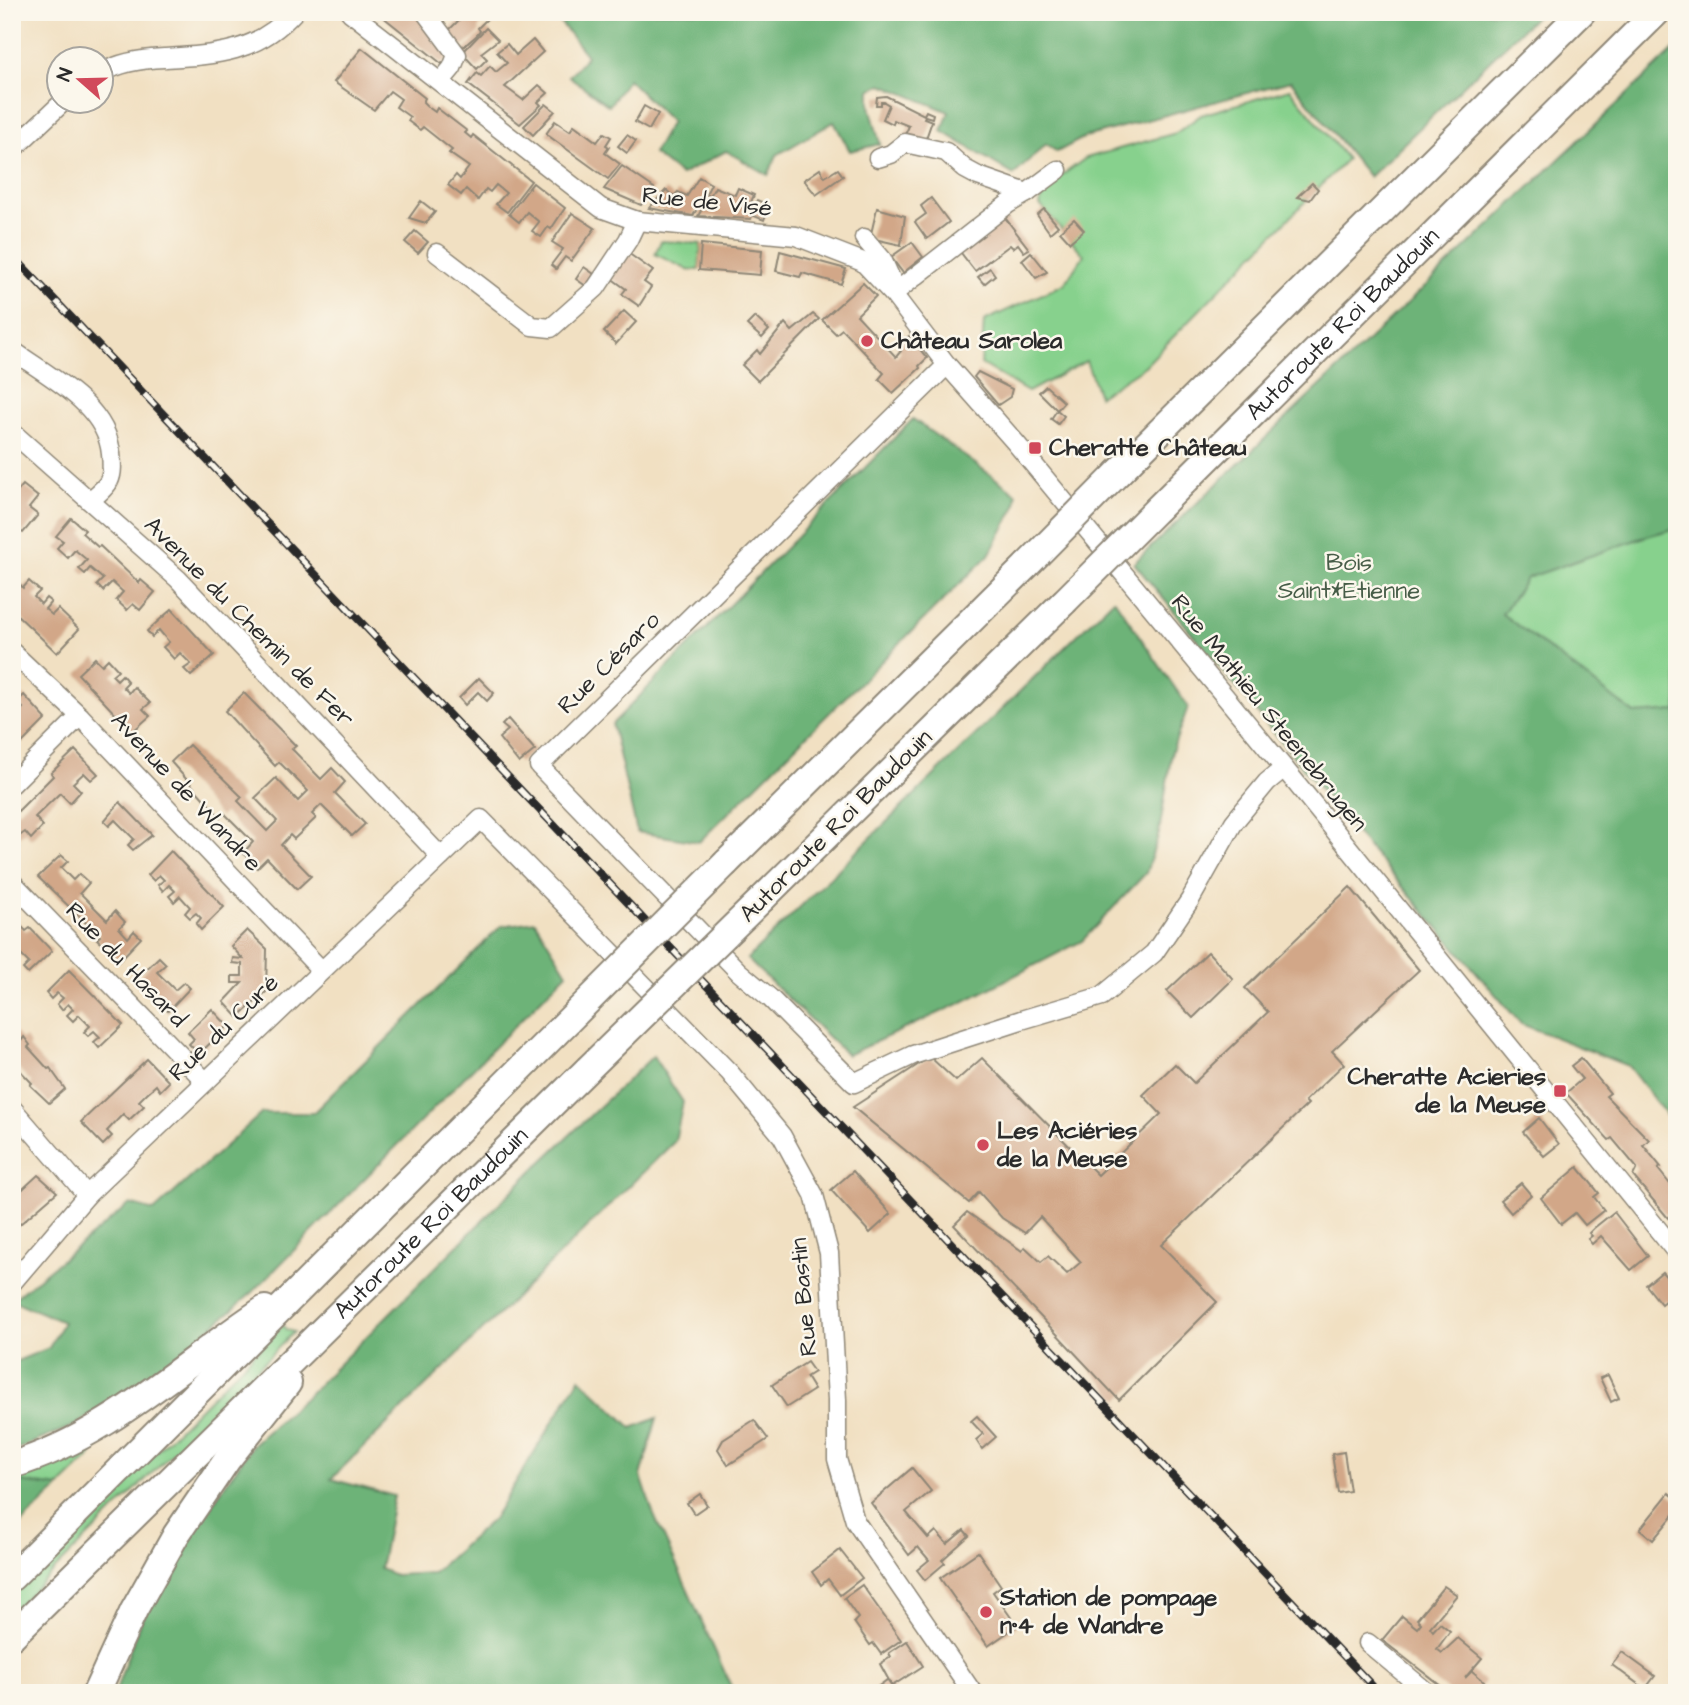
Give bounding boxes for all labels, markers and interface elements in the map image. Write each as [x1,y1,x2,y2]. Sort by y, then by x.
north arrow [46,46,116,116]
text: N [51,64,80,85]
street label: Rue de Visé [640,178,774,226]
street label: Autoroute Roi Baudouin [1238,220,1447,428]
place label: Château Sarolea [881,324,1063,358]
marker: Château Sarolea [859,333,875,349]
place label: Cheratte Château [1049,431,1246,465]
marker: Cheratte Château [1027,440,1043,456]
street label: Avenue du Chemin de Fer [136,509,362,735]
park label: Bois Saint*Etienne [1278,546,1420,608]
street label: Rue Mathieu Steenebrugen [1162,587,1375,839]
street label: Rue Césaro [550,604,668,722]
street label: Avenue de Wandre [103,704,269,880]
street label: Autoroute Roi Baudouin [732,722,940,930]
street label: Rue du Hasard [57,895,195,1035]
street label: Rue du Curé [161,967,287,1089]
place label: Cheratte Acieries de la Meuse [1348,1060,1546,1122]
marker: Cheratte Acieries de la Meuse [1552,1083,1568,1099]
place label: Les Aciéries de la Meuse [996,1114,1137,1176]
street label: Autoroute Roi Baudouin [326,1120,536,1327]
marker: Les Aciéries de la Meuse [975,1137,991,1153]
street label: Rue Bastin [782,1236,826,1358]
place label: Station de pompage n°4 de Wandre [999,1581,1217,1643]
marker: Station de pompage n°4 de Wandre [978,1604,994,1620]

